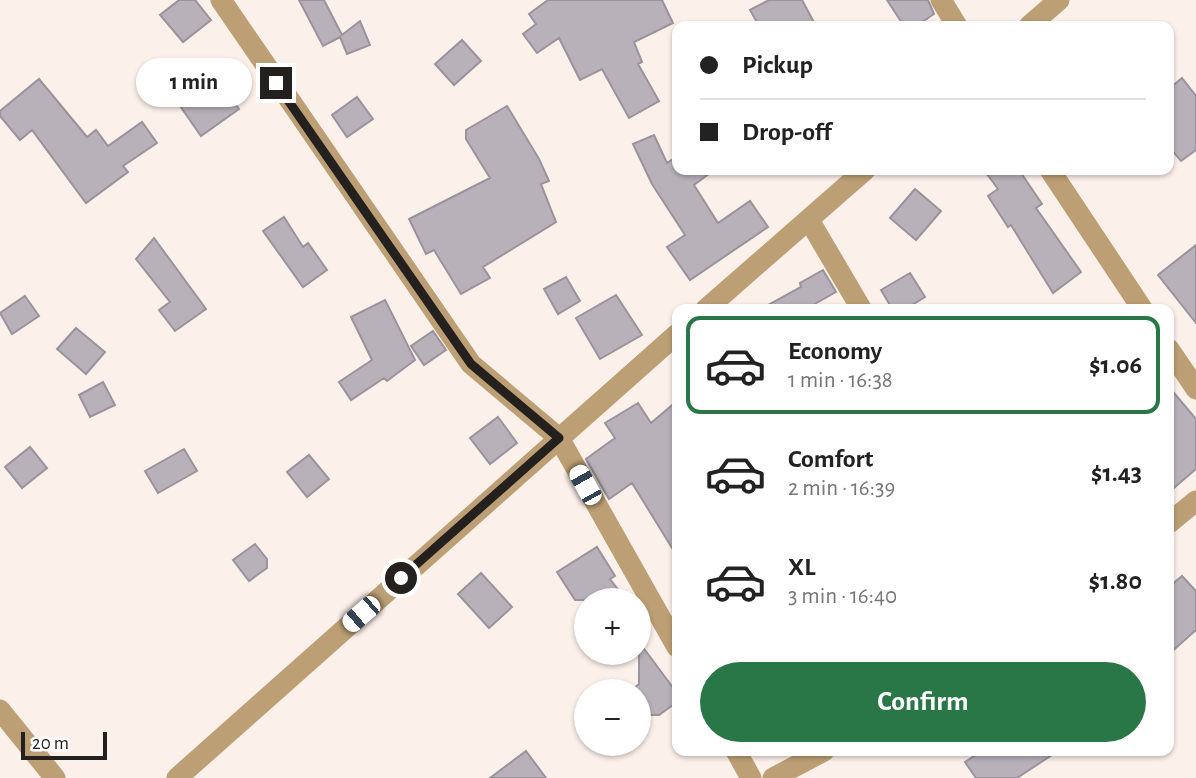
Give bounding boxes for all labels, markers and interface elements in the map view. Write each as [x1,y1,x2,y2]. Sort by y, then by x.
text: Pickup [742,52,813,78]
callout: 1 min [136,58,252,108]
route end [260,67,292,99]
text: 1 min [170,71,218,94]
text: Drop-off [742,119,831,145]
icon: car [704,334,767,397]
text: Economy [788,338,882,364]
text: $1.06 [1089,352,1142,378]
text: 1 min · 16:38 [788,369,893,392]
icon: car [704,442,767,505]
text: Comfort [788,446,873,472]
text: $1.43 [1091,460,1142,486]
car [566,462,605,508]
text: 2 min · 16:39 [788,477,895,500]
icon: car [704,550,767,613]
text: XL [788,554,815,580]
route start [385,562,417,594]
text: $1.80 [1089,568,1142,594]
text: 3 min · 16:40 [788,585,897,608]
map controls [574,588,651,756]
button: + [574,588,651,665]
car [339,592,384,636]
button: Confirm [700,662,1146,742]
button: − [574,679,651,756]
scale bar [21,729,107,761]
text: 20 m [32,734,69,753]

